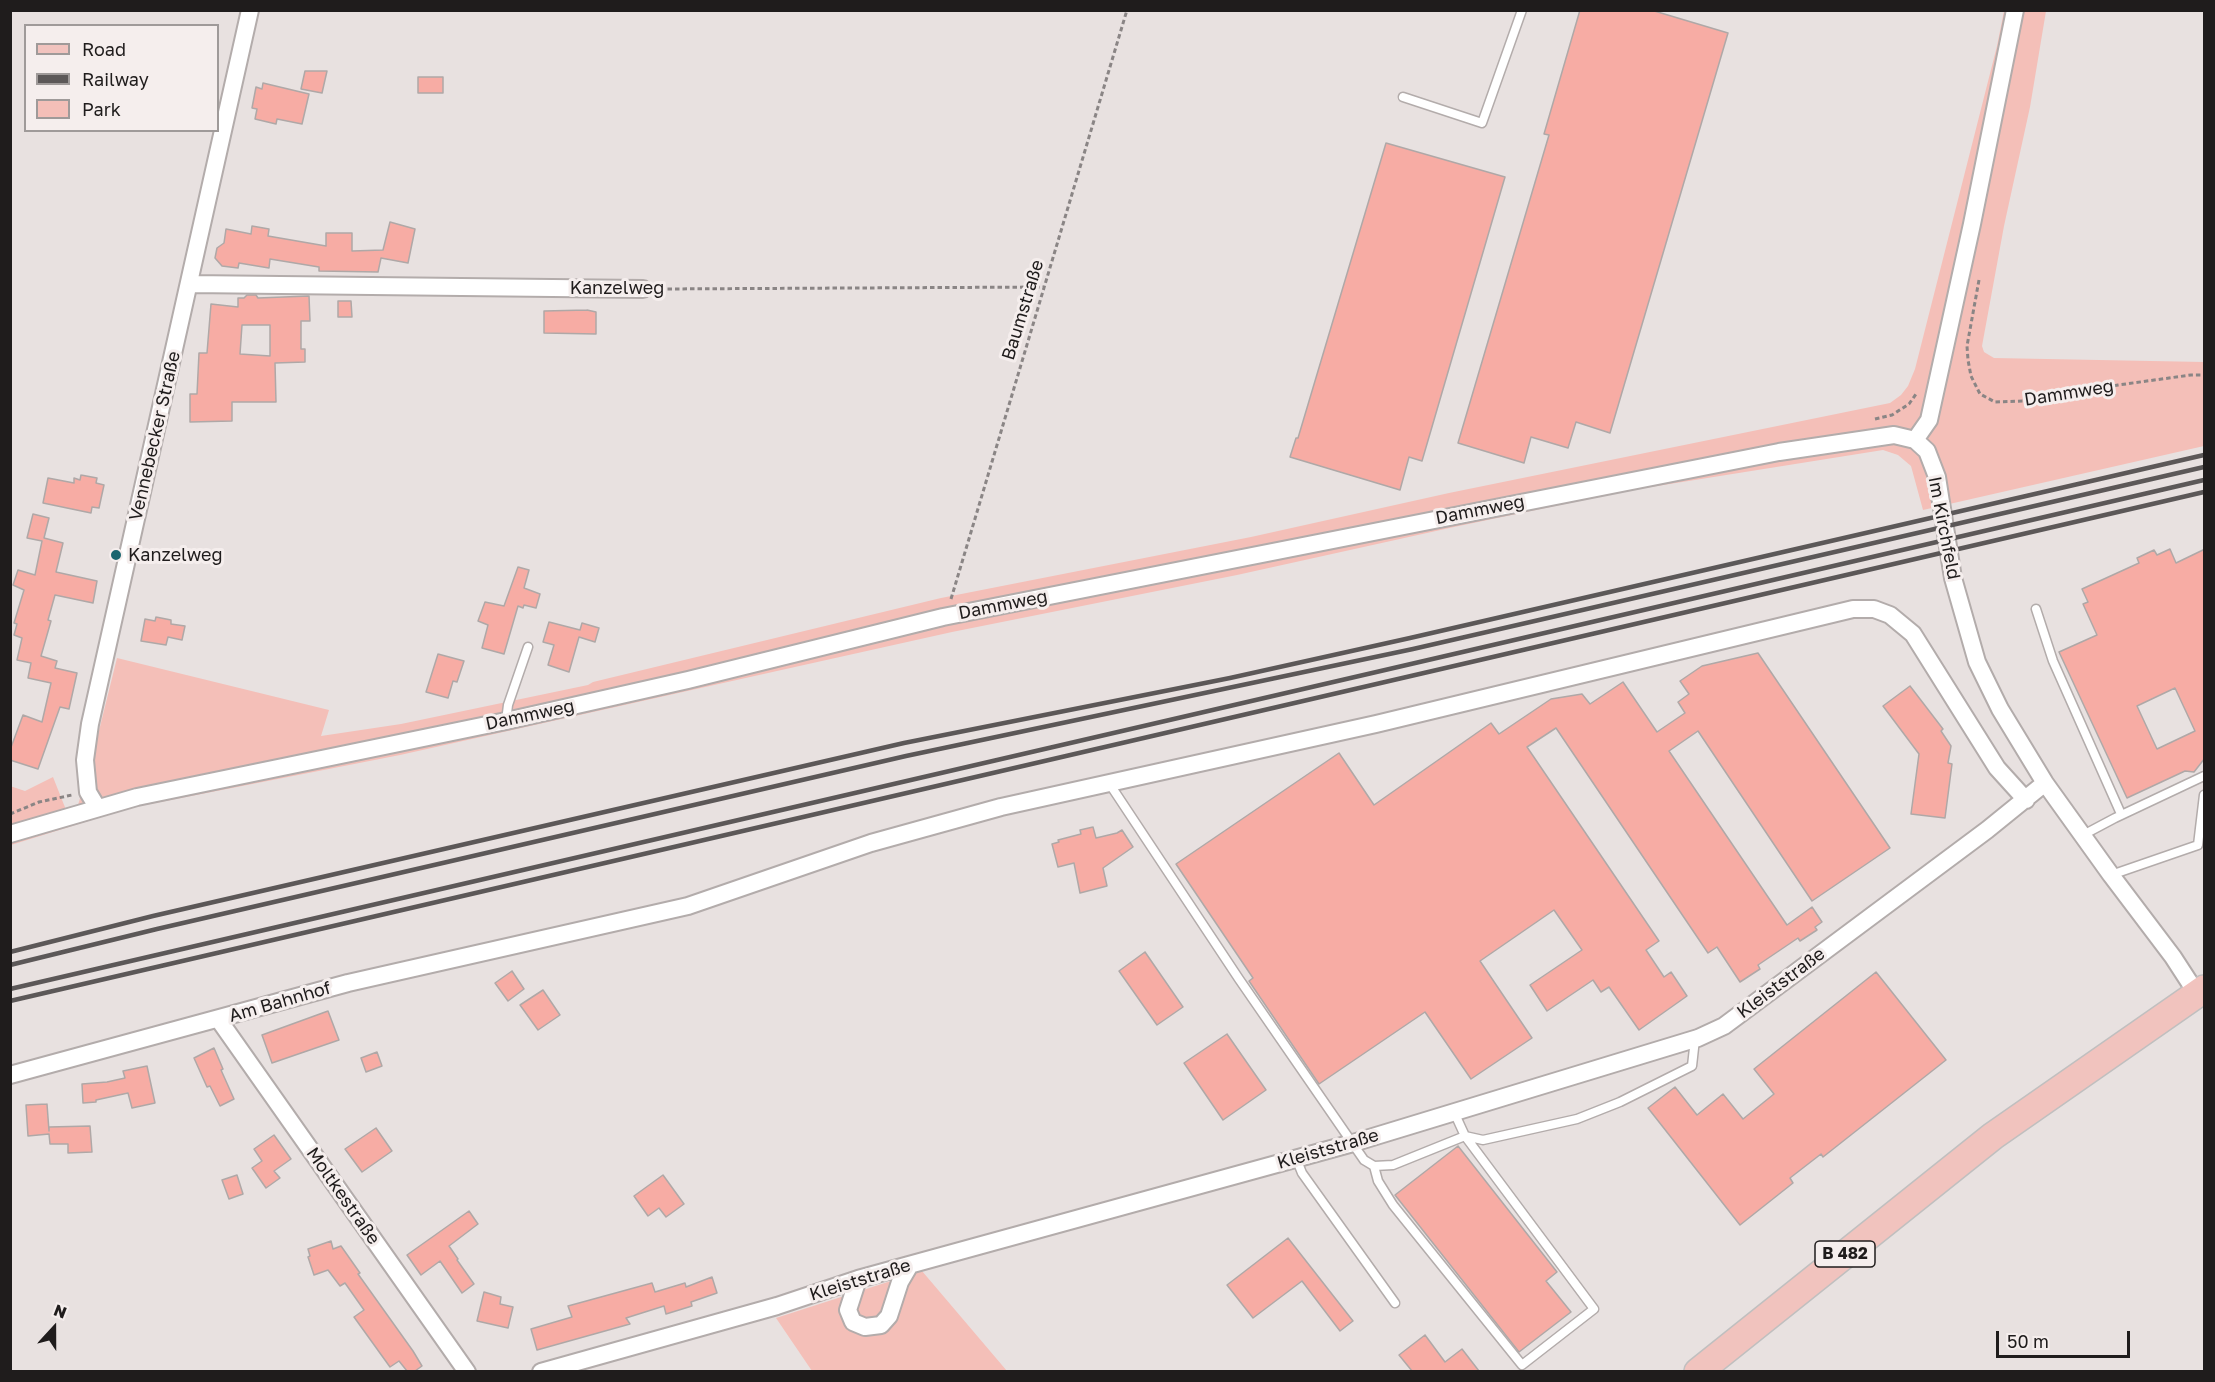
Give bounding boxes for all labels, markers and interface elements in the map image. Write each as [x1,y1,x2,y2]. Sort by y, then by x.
legend [24,24,219,132]
text: Road [82,38,126,60]
text: Railway [82,68,149,90]
text: Park [82,98,121,120]
street label: Baumstraße [998,257,1048,363]
street label: Kanzelweg [570,277,664,299]
street label: Vennebecker Straße [125,349,185,523]
street label: Dammweg [2023,375,2115,411]
street label: Im Kirchfeld [1923,475,1965,581]
street label: Dammweg [1434,491,1526,529]
place label: Kanzelweg [128,544,223,566]
marker: Kanzelweg [109,548,123,562]
street label: Dammweg [957,586,1049,624]
street label: Dammweg [484,695,576,735]
street label: Kleiststraße [1733,943,1829,1023]
street label: Am Bahnhof [226,977,334,1027]
street label: Kleiststraße [1275,1124,1381,1174]
street label: Moltkestraße [302,1143,384,1249]
road number: B 482 [1815,1241,1875,1267]
street label: Kleiststraße [807,1254,913,1306]
north arrow [24,1298,84,1358]
text: N [51,1300,70,1323]
scale bar [1999,1319,2132,1357]
text: 50 m [2007,1330,2049,1352]

